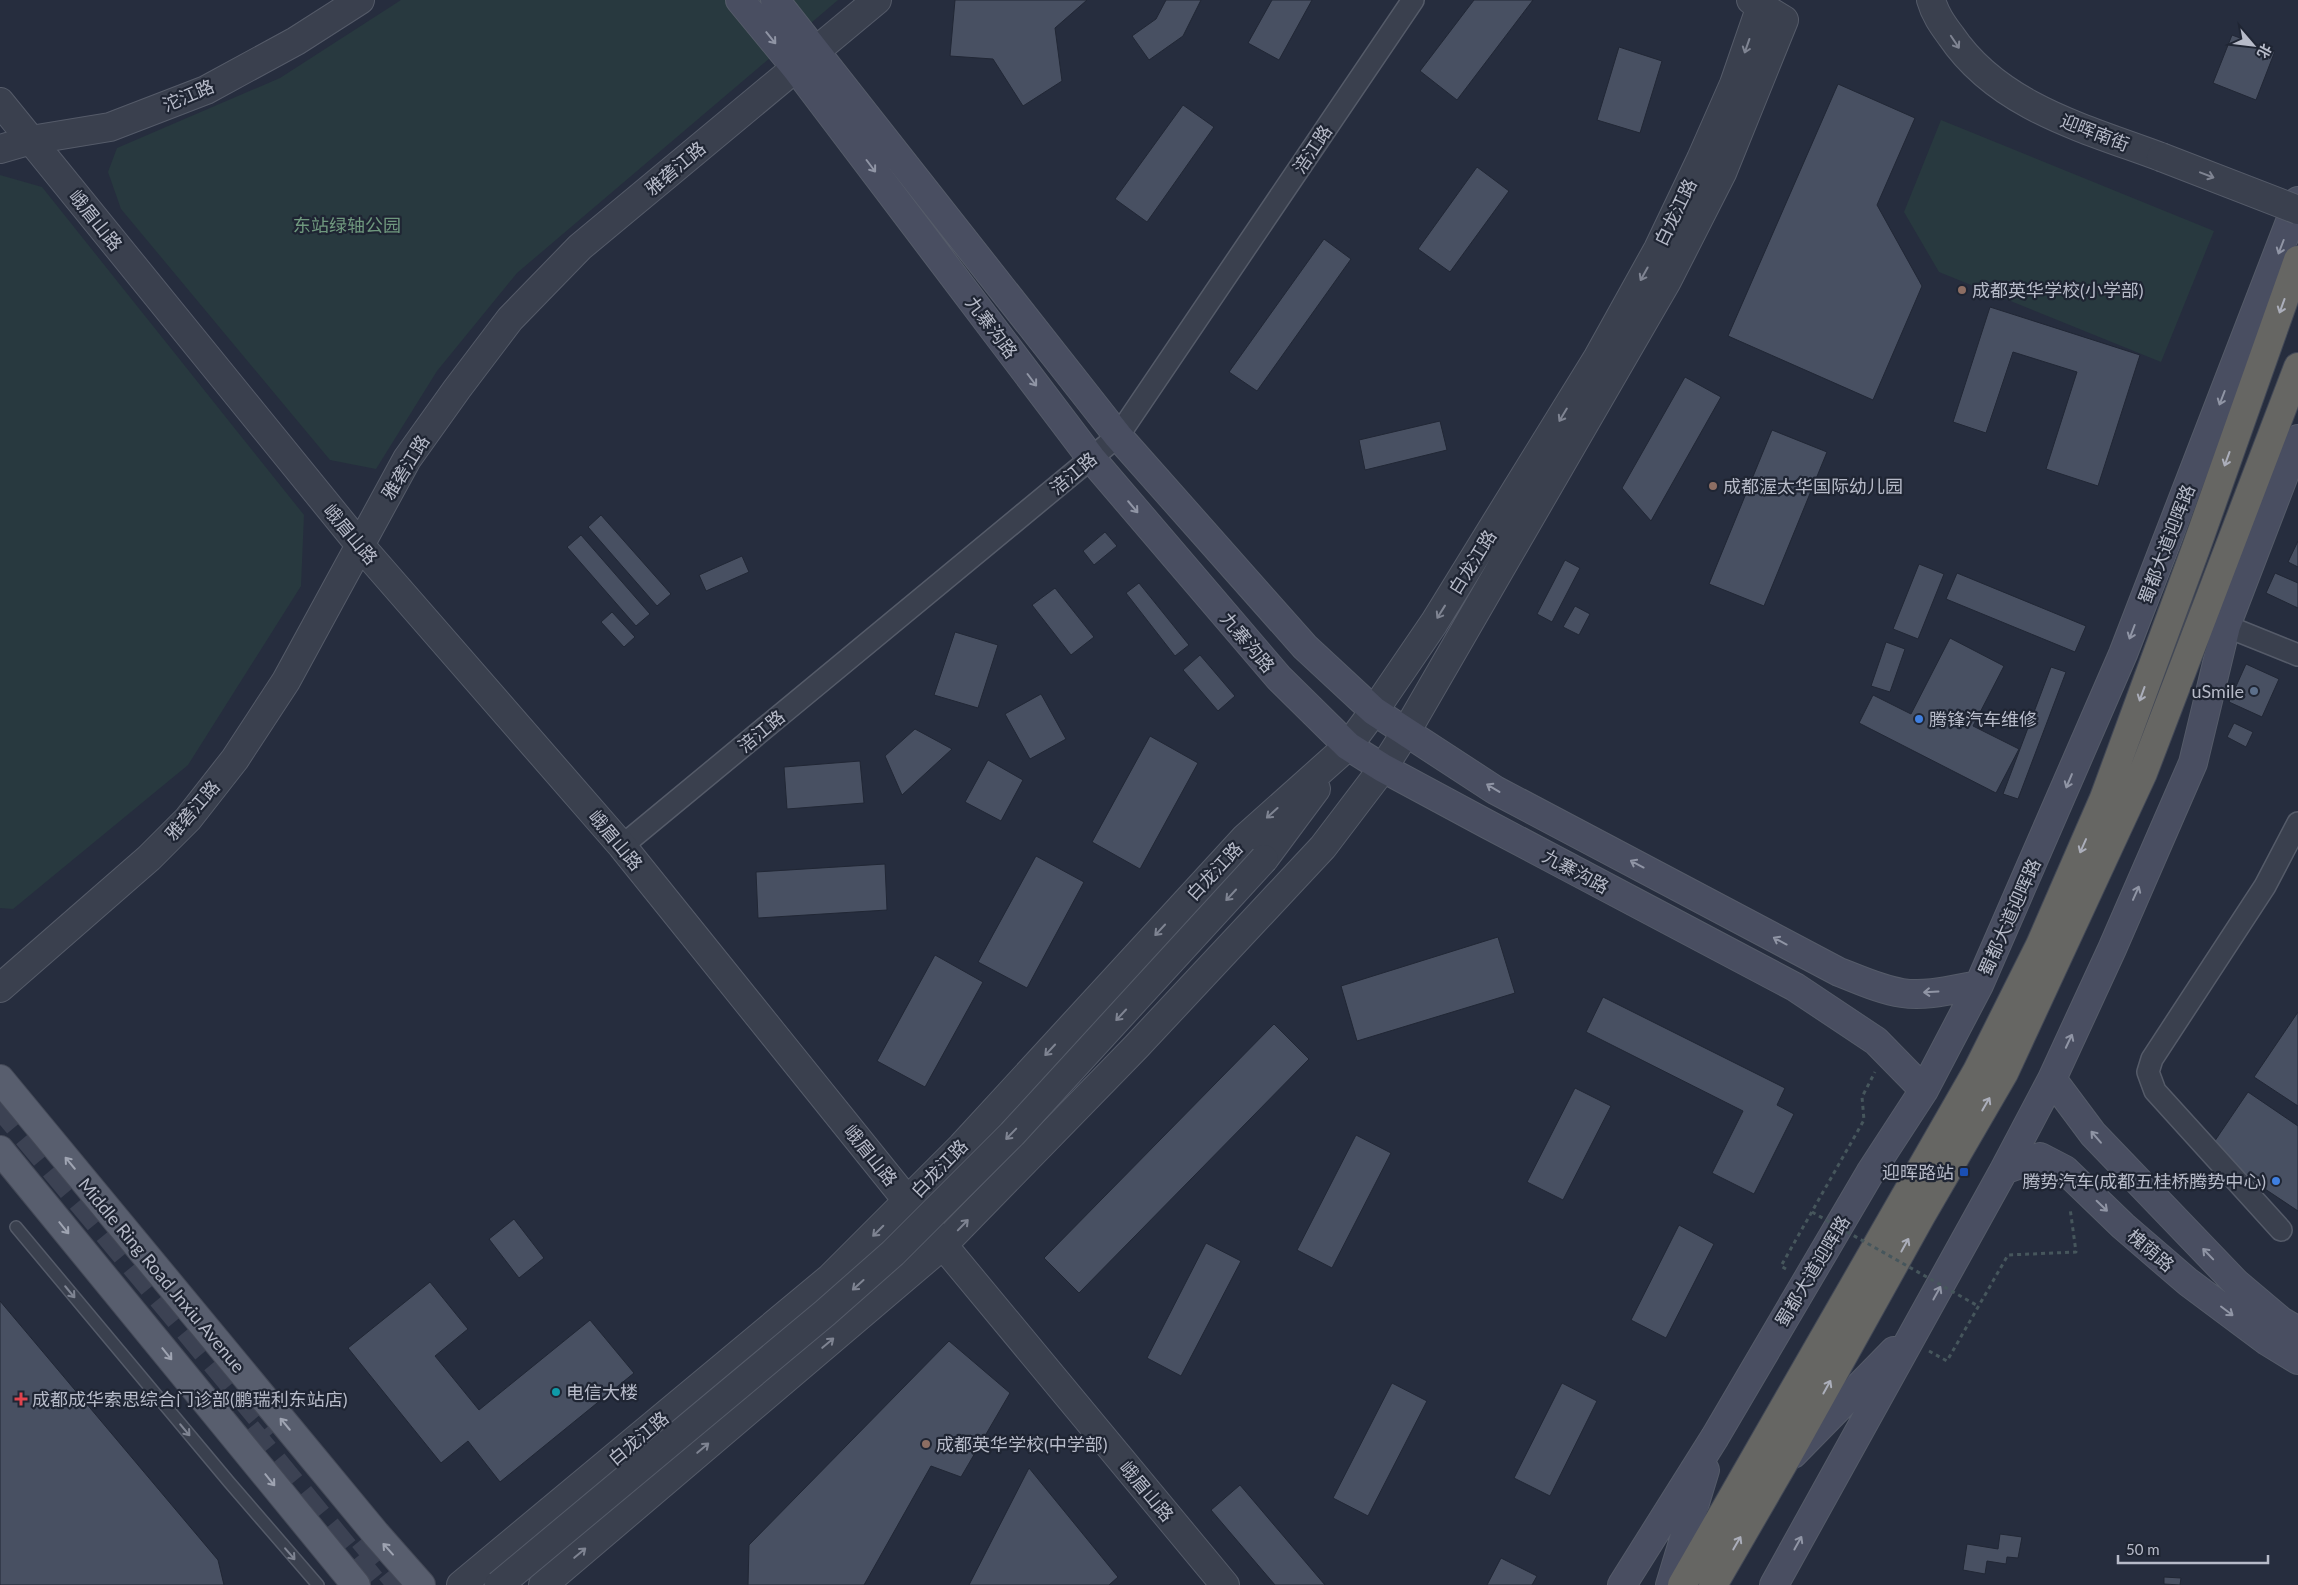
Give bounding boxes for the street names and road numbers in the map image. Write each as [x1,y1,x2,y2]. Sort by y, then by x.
street label: 沱江路 [159,74,217,116]
street label: 迎晖南街 [2057,109,2133,155]
street label: 涪江路 [1288,120,1336,178]
street label: 雅砻江路 [640,136,710,200]
street label: 白龙江路 [1649,175,1701,249]
street label: 峨眉山路 [65,185,127,255]
street label: 九寨沟路 [962,292,1022,362]
street label: 雅砻江路 [377,431,433,503]
street label: 涪江路 [1045,447,1101,499]
street label: 蜀都大道迎晖路 [2133,481,2199,607]
street label: 峨眉山路 [319,499,383,569]
street label: 白龙江路 [1444,526,1500,598]
street label: 九寨沟路 [1216,607,1280,677]
street label: 涪江路 [733,705,789,757]
street label: 雅砻江路 [160,776,224,844]
street label: 峨眉山路 [584,805,648,875]
street label: 白龙江路 [1181,837,1247,905]
street label: 九寨沟路 [1539,844,1613,898]
street label: 蜀都大道迎晖路 [1973,855,2045,979]
street label: 峨眉山路 [840,1120,902,1190]
street label: 白龙江路 [906,1134,972,1202]
street label: Middle Ring Road Jnxiu Avenue [74,1173,250,1377]
street label: 蜀都大道迎晖路 [1770,1211,1854,1331]
street label: 槐荫路 [2123,1224,2179,1276]
street label: 白龙江路 [603,1406,673,1470]
street label: 峨眉山路 [1115,1456,1179,1526]

